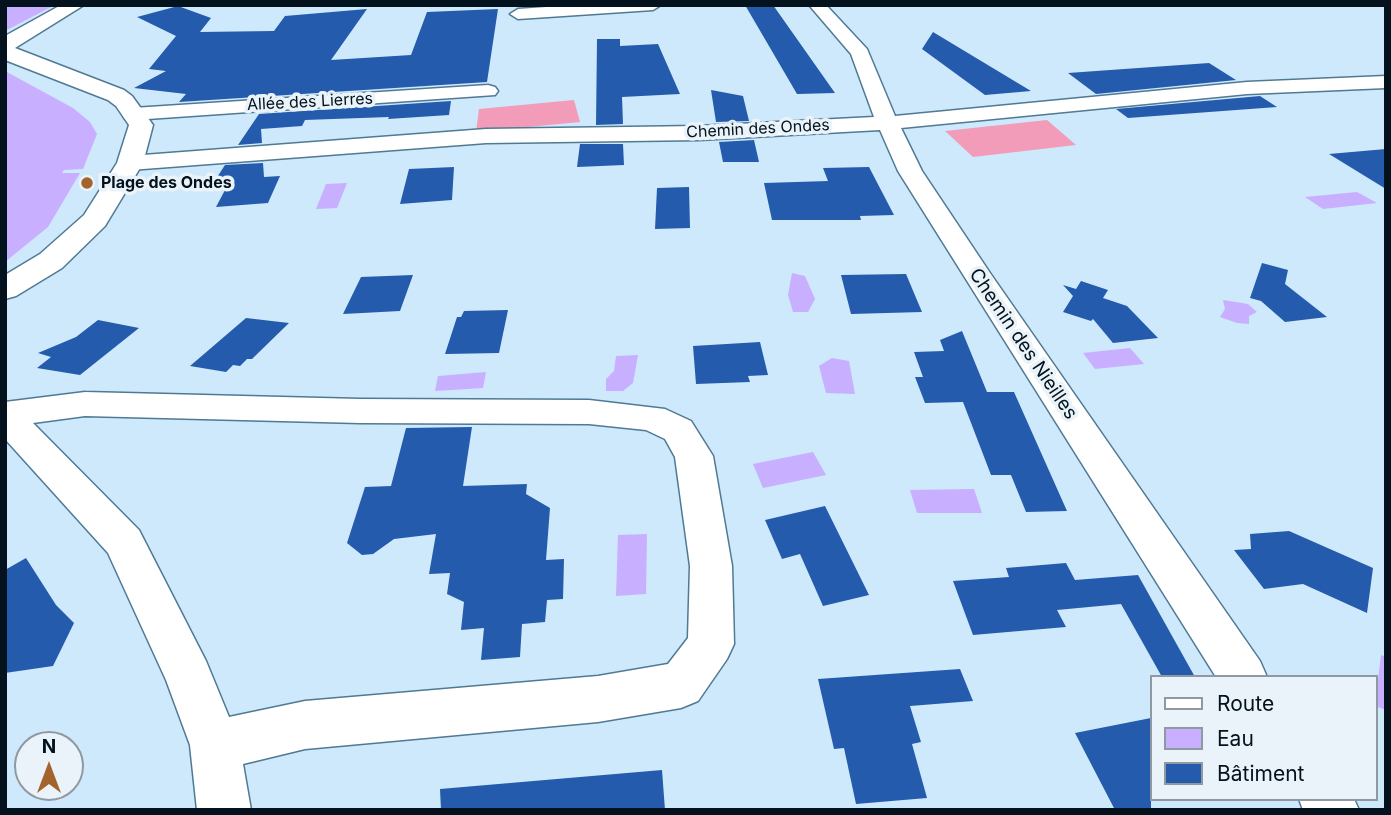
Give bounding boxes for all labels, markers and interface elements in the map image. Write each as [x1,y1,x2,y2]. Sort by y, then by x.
street label: Allée des Lierres [247,89,373,115]
street label: Chemin des Ondes [686,116,830,142]
place label: Plage des Ondes [101,173,232,193]
marker: Plage des Ondes [79,175,95,191]
street label: Chemin des Nieilles [964,264,1082,424]
legend [1150,675,1377,801]
text: Route [1217,691,1274,716]
text: Eau [1217,726,1254,751]
north arrow [14,731,84,801]
text: N [42,735,56,758]
text: Bâtiment [1217,761,1304,786]

